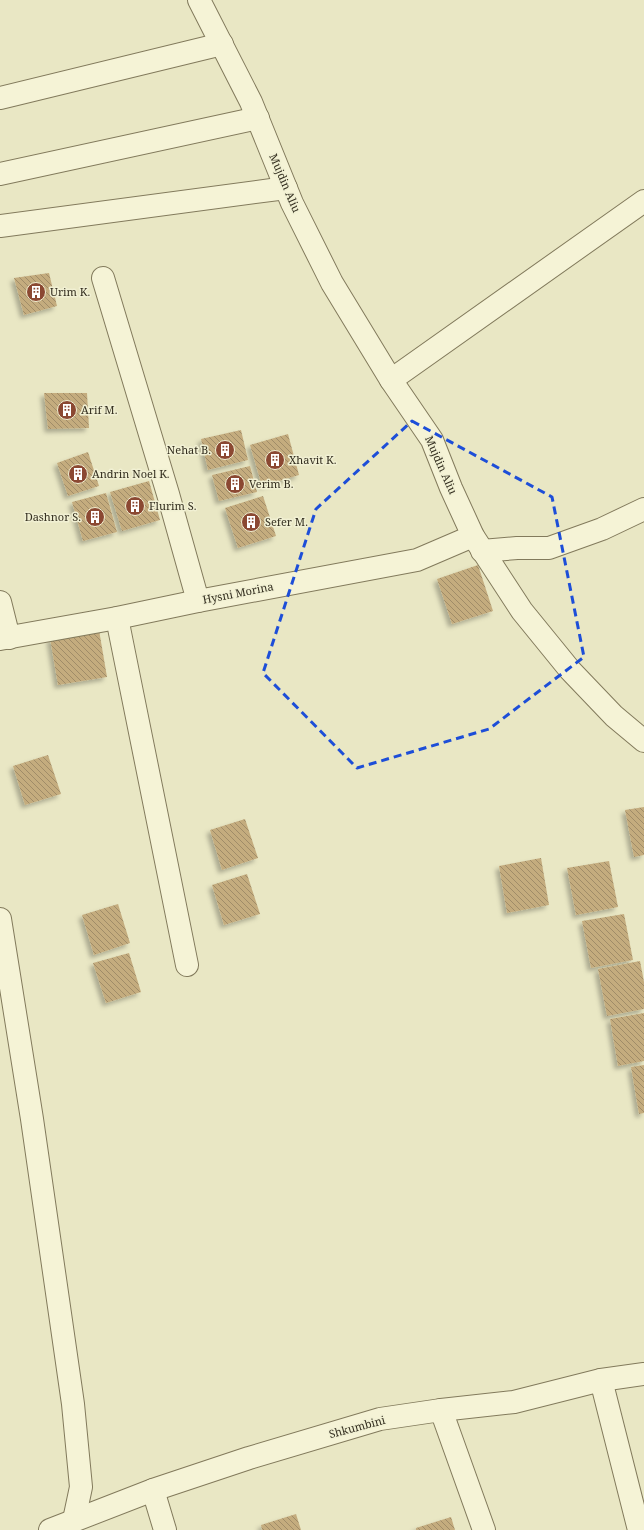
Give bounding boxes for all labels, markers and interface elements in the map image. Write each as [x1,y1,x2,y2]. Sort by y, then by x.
street label: Mujdin Aliu [266,151,305,215]
building icon: Urim K. [25,281,47,303]
place label: Urim K. [50,284,91,299]
building icon: Arif M. [56,399,78,421]
place label: Arif M. [81,402,118,417]
street label: Mujdin Aliu [422,433,461,496]
building icon: Nehat B. [214,439,236,461]
place label: Nehat B. [167,442,211,457]
building icon: Xhavit K. [264,449,286,471]
place label: Xhavit K. [289,452,337,467]
building icon: Andrin Noel K. [67,463,89,485]
place label: Andrin Noel K. [92,466,170,481]
building icon: Verim B. [224,473,246,495]
place label: Verim B. [249,476,294,491]
building icon: Flurim S. [124,495,146,517]
place label: Flurim S. [149,498,197,513]
building icon: Dashnor S. [84,506,106,528]
place label: Dashnor S. [25,509,81,524]
building icon: Sefer M. [240,511,262,533]
place label: Sefer M. [265,514,308,529]
street label: Hysni Morina [201,578,275,607]
street label: Shkumbini [327,1412,387,1441]

